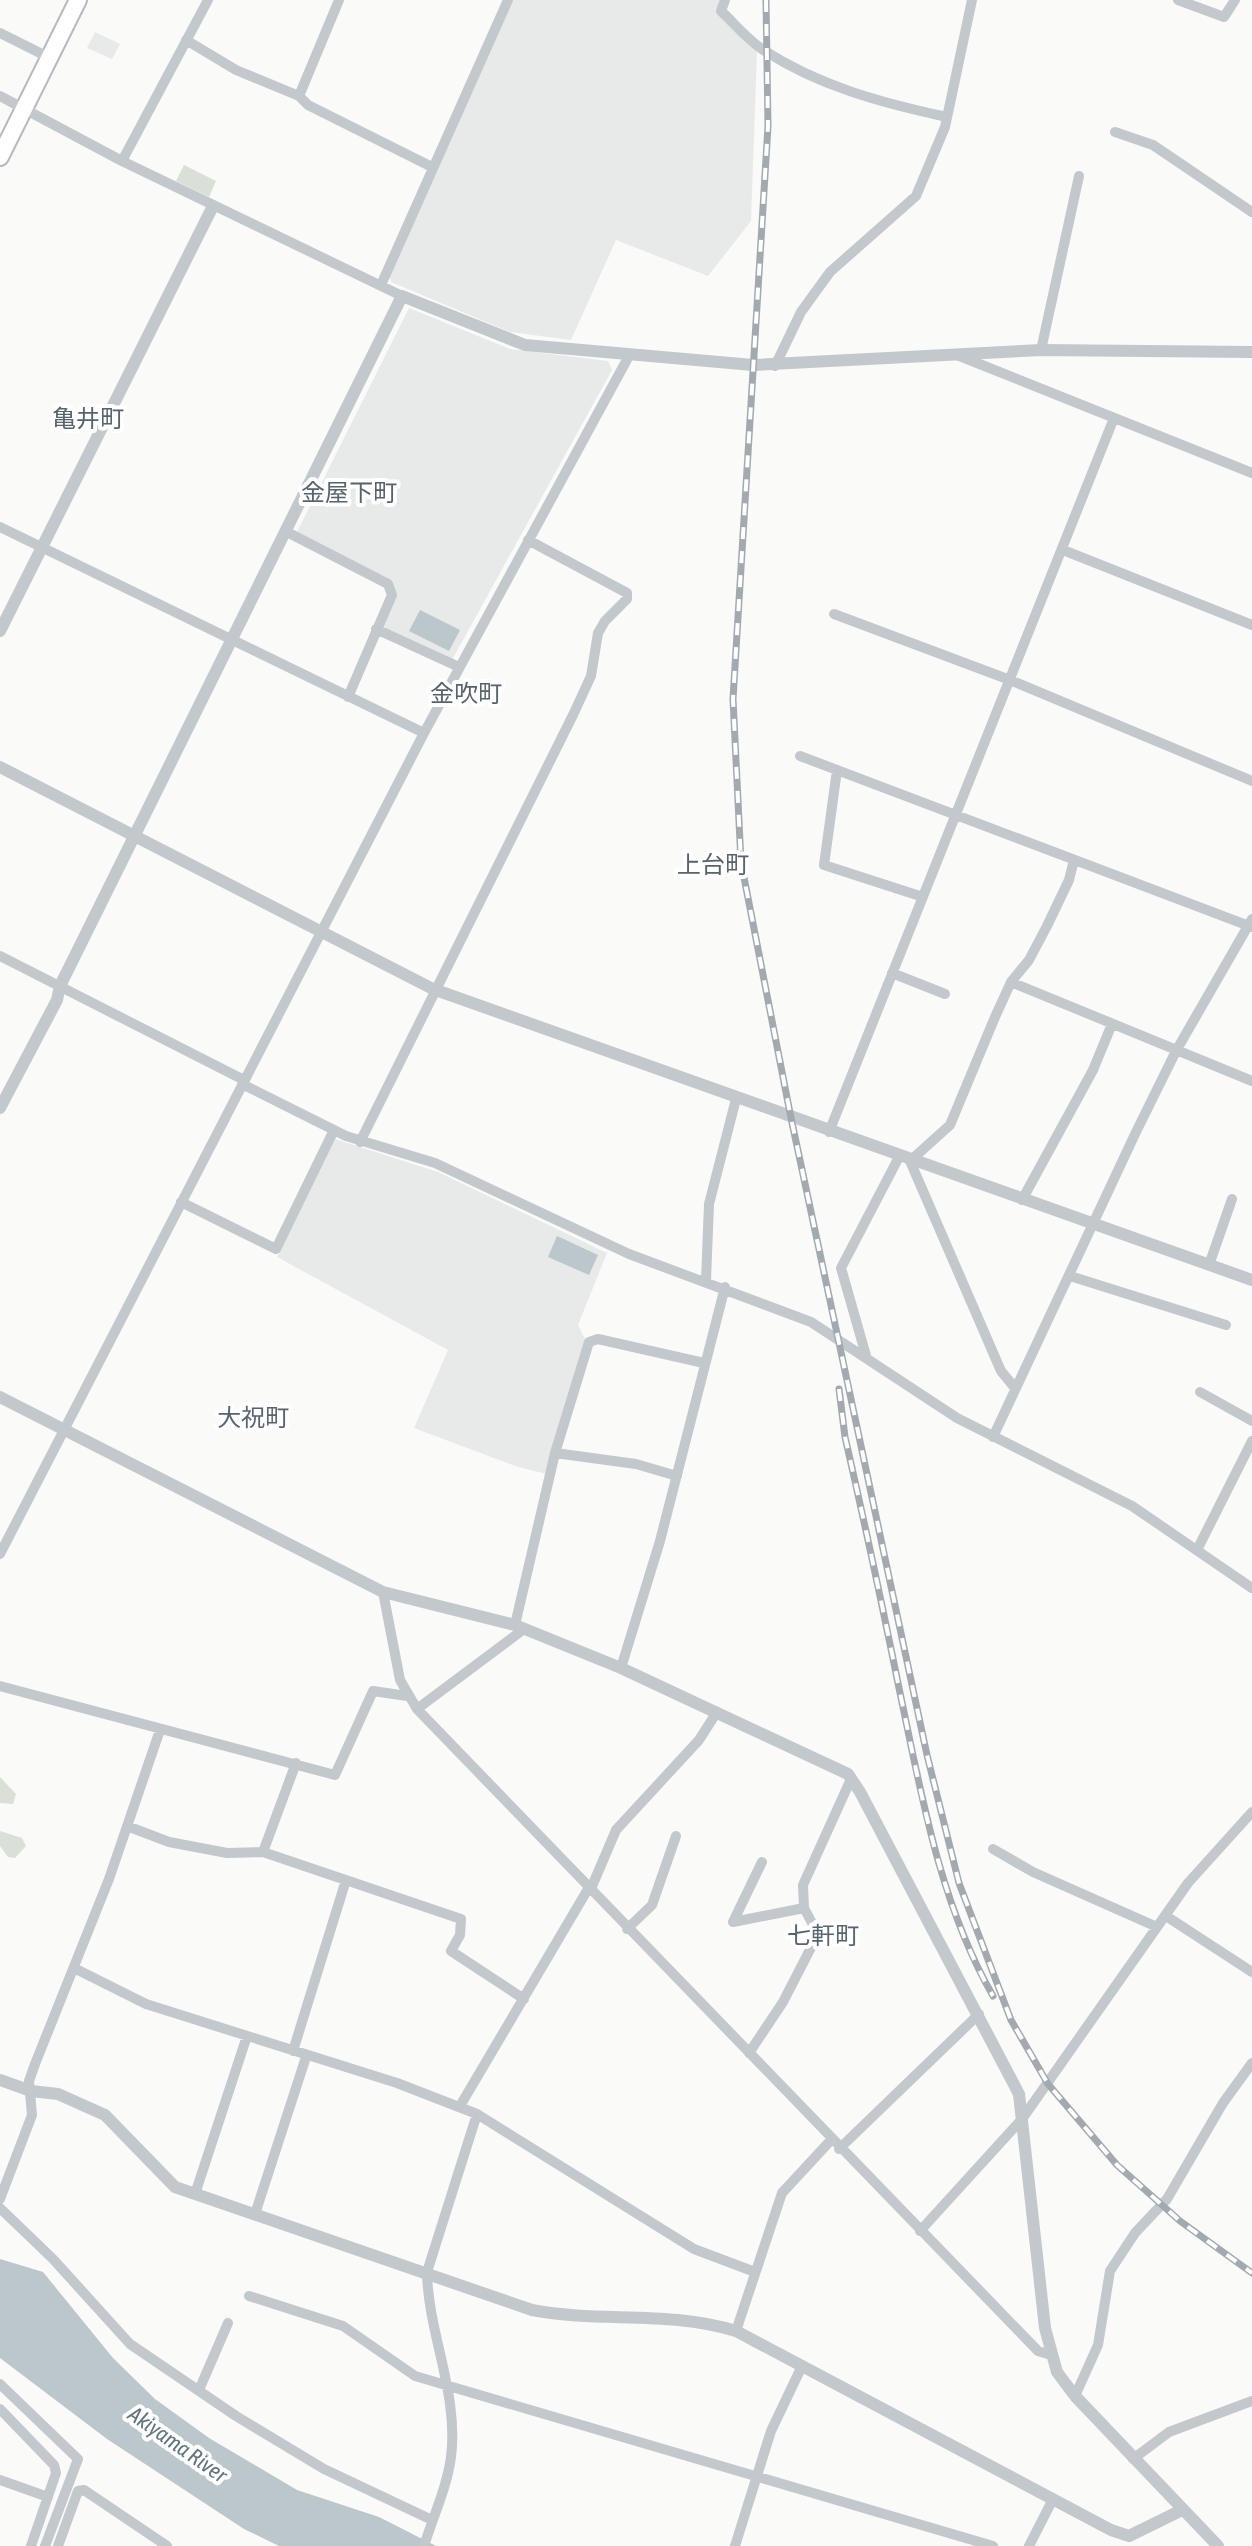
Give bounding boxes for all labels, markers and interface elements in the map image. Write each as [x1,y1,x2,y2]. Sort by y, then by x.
district label: 亀井町 [52,405,124,432]
district label: 金屋下町 [301,479,397,506]
district label: 金吹町 [430,680,502,707]
district label: 上台町 [677,851,749,878]
district label: 大祝町 [217,1404,289,1431]
district label: 七軒町 [787,1922,859,1949]
water label: Akiyama River [123,2400,234,2488]

